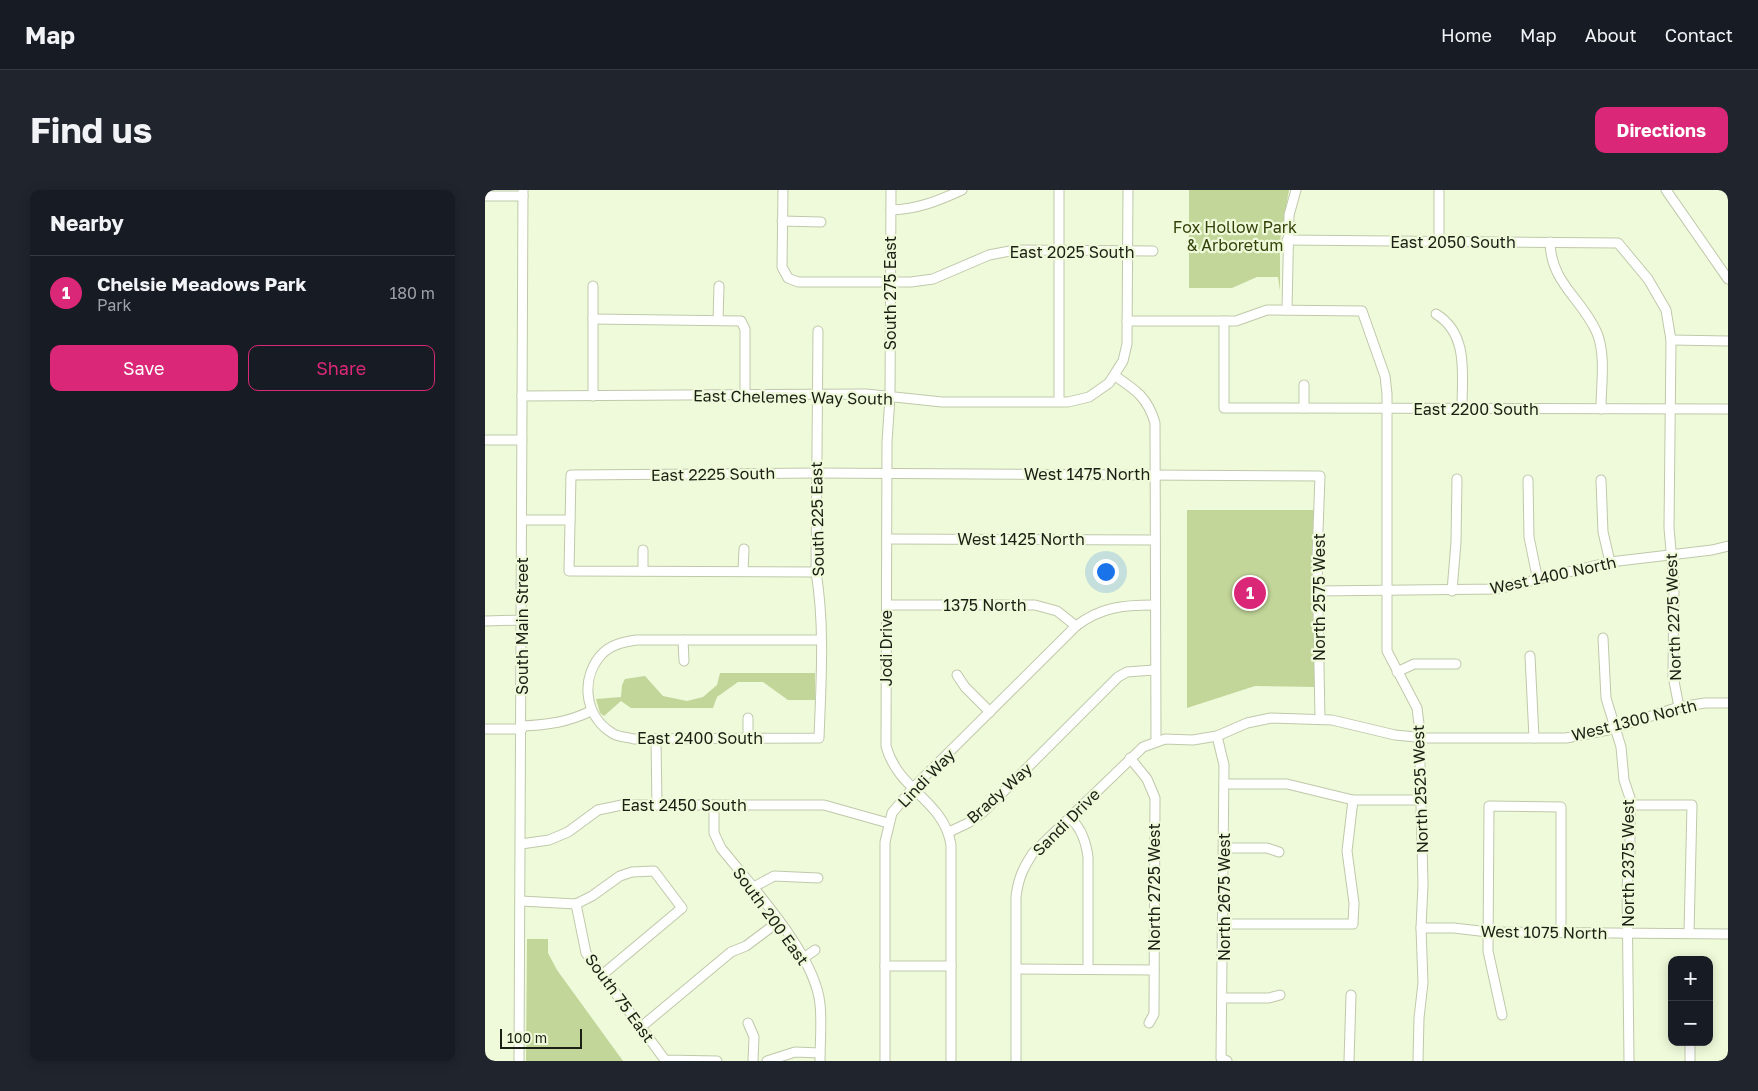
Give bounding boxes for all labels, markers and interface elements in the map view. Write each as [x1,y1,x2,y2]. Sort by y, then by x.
text: Map [25,20,75,49]
text: Home [1441,24,1492,46]
text: Map [1520,24,1557,46]
text: About [1585,24,1637,46]
text: Contact [1665,24,1733,46]
button: Directions [1595,107,1728,153]
text: Find us [30,109,152,151]
text: Nearby [50,210,124,236]
park label: Fox Hollow Park & Arboretum [1173,217,1297,255]
street label: East 2050 South [1390,232,1516,252]
street label: South 275 East [880,236,900,350]
street label: East 2025 South [1009,242,1135,262]
text: Chelsie Meadows Park [97,272,306,295]
text: 1 [62,283,70,303]
text: 180 m [389,283,435,303]
text: Park [97,295,132,315]
button: Save [50,345,238,391]
button: Share [248,345,435,391]
street label: East Chelemes Way South [693,385,893,409]
street label: East 2200 South [1413,399,1539,419]
street label: South 225 East [806,461,828,577]
street label: East 2225 South [651,463,775,485]
street label: West 1475 North [1024,464,1150,484]
street label: West 1425 North [957,529,1085,549]
street label: North 2575 West [1309,533,1329,661]
street label: West 1400 North [1488,552,1618,598]
street label: North 2275 West [1661,553,1685,681]
street label: South Main Street [512,557,532,695]
your location [1093,559,1119,585]
pin: 1 [1234,574,1266,612]
street label: 1375 North [943,595,1027,615]
street label: Jodi Drive [876,610,896,686]
street label: West 1300 North [1569,695,1699,745]
street label: North 2525 West [1408,724,1432,854]
street label: East 2400 South [637,728,763,748]
street label: Lindi Way [893,744,959,811]
street label: Brady Way [962,758,1036,828]
street label: Sandi Drive [1028,784,1104,860]
street label: East 2450 South [621,795,747,815]
street label: North 2375 West [1618,799,1638,927]
street label: North 2725 West [1144,823,1164,951]
street label: North 2675 West [1214,833,1234,961]
street label: South 200 East [729,863,813,969]
street label: West 1075 North [1480,921,1608,943]
street label: South 75 East [581,950,659,1046]
map controls [1668,956,1713,1046]
button: + [1668,956,1713,1001]
button: − [1668,1001,1713,1046]
scale bar [500,1026,583,1049]
text: 100 m [507,1029,547,1046]

